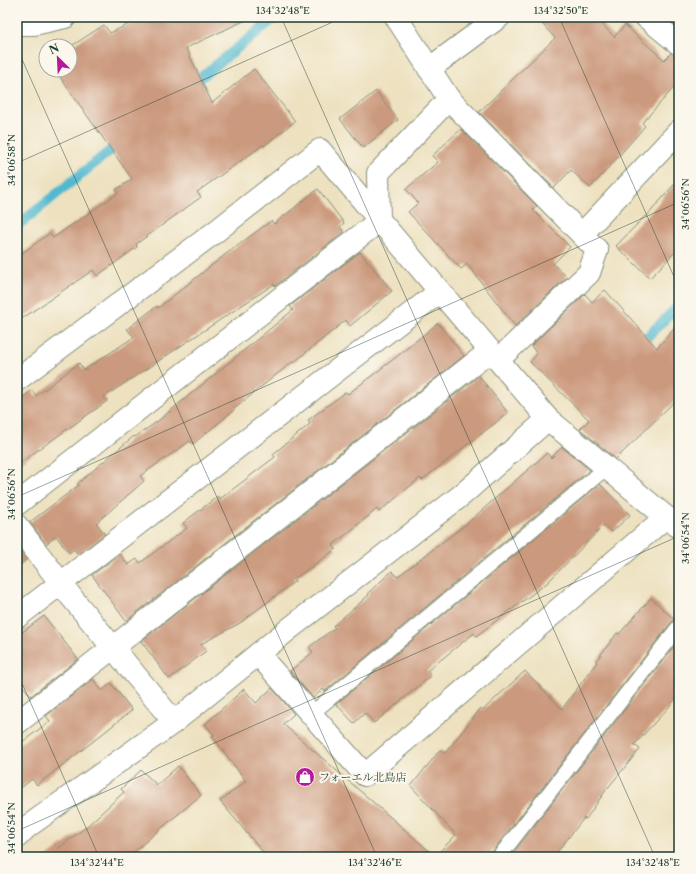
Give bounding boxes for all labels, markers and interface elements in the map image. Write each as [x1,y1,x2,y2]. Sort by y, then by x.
text: 134°32'48"E [256,4,310,17]
text: 134°32'50"E [534,4,588,17]
north arrow [38,38,78,78]
text: N [47,40,62,57]
text: 34°06'58"N [5,134,18,186]
text: 34°06'56"N [679,178,692,230]
text: 34°06'56"N [5,468,18,520]
text: 34°06'54"N [679,512,692,564]
shop icon: フォーエル北島店 [294,766,316,788]
place label: フォーエル北島店 [319,770,406,784]
text: 34°06'54"N [5,802,18,854]
text: 134°32'44"E [70,856,124,869]
text: 134°32'46"E [348,856,402,869]
text: 134°32'48"E [626,856,680,869]

